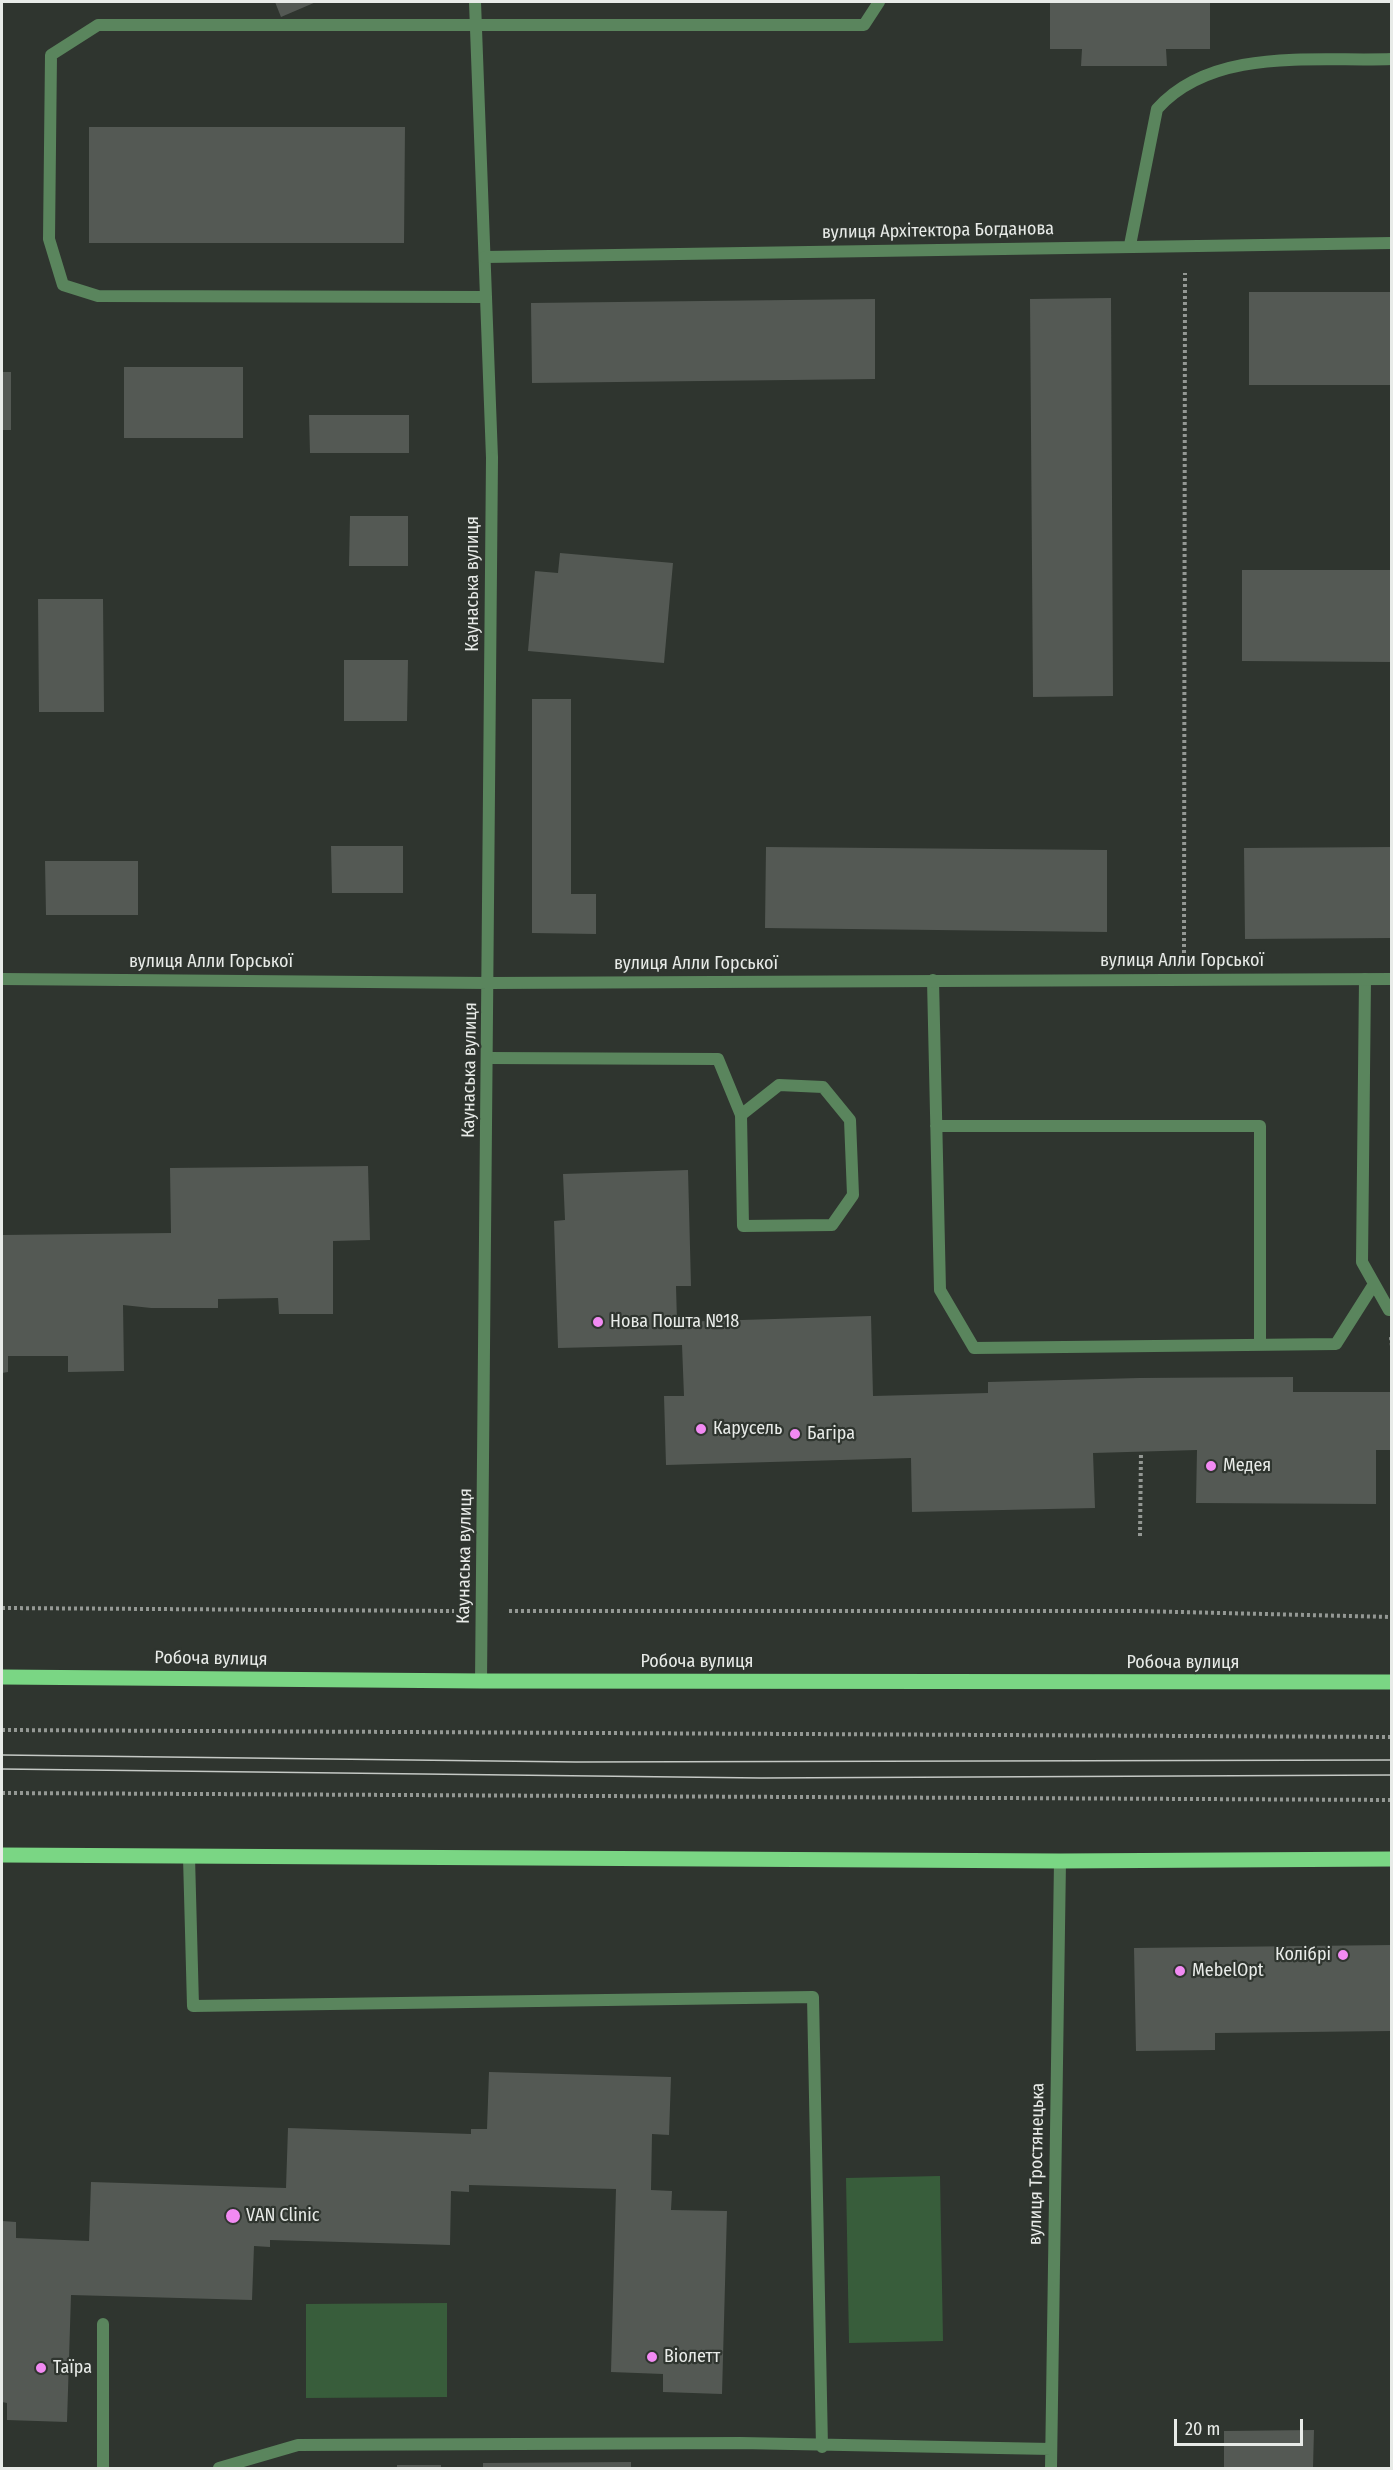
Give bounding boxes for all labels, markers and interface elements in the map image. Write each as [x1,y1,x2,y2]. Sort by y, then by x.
street label: вулиця Архітектора Богданова [822,218,1054,244]
street label: Каунаська вулиця [462,516,484,652]
street label: вулиця Алли Горської [1100,950,1264,972]
street label: вулиця Алли Горської [129,951,293,973]
street label: вулиця Алли Горської [614,953,778,975]
street label: Каунаська вулиця [458,1002,482,1138]
place label: Нова Пошта №18 [610,1311,739,1333]
marker: Нова Пошта №18 [591,1315,605,1329]
place label: Карусель [713,1418,782,1440]
marker: Карусель [694,1422,708,1436]
place label: Багіра [807,1423,855,1445]
marker: Багіра [788,1427,802,1441]
place label: Медея [1223,1455,1271,1477]
marker: Медея [1204,1459,1218,1473]
street label: Каунаська вулиця [453,1488,477,1624]
street label: Робоча вулиця [154,1647,268,1671]
street label: Робоча вулиця [640,1651,754,1673]
street label: Робоча вулиця [1126,1652,1240,1674]
place label: Колібрі [1275,1944,1331,1966]
marker: Колібрі [1336,1948,1350,1962]
place label: MebelOpt [1192,1960,1264,1982]
marker: MebelOpt [1173,1964,1187,1978]
street label: вулиця Тростянецька [1025,2083,1049,2245]
place label: VAN Clinic [246,2205,320,2227]
marker: VAN Clinic [224,2207,242,2225]
place label: Віолетт [664,2346,720,2368]
marker: Віолетт [645,2350,659,2364]
place label: Таїра [53,2357,92,2379]
marker: Таїра [34,2361,48,2375]
scale bar [1177,2407,1306,2445]
text: 20 m [1185,2418,1220,2440]

